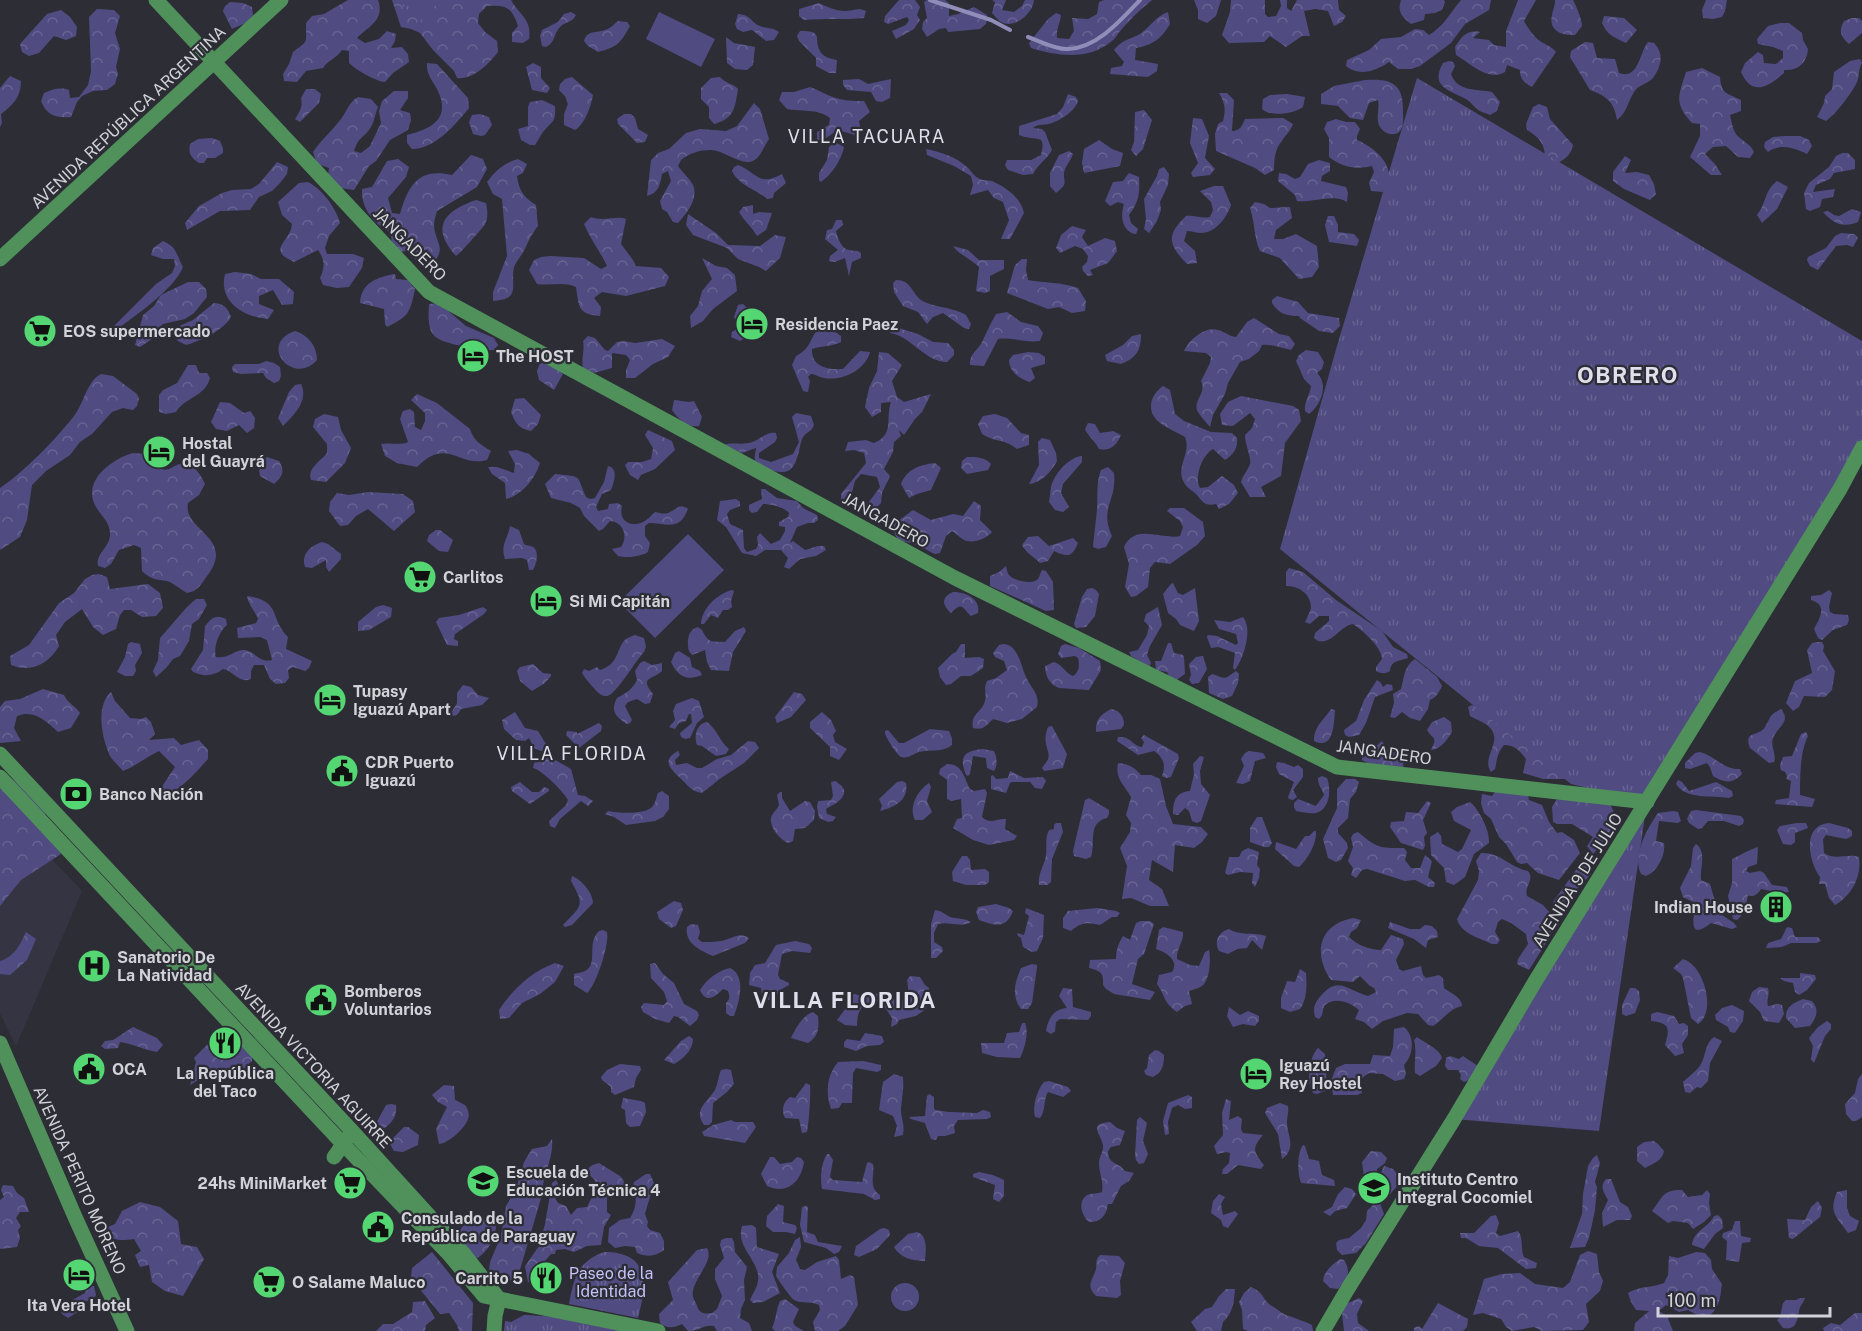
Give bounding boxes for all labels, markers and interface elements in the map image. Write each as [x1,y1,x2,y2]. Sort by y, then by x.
street label: AVENIDA REPÚBLICA ARGENTINA [26,21,230,213]
district label: VILLA TACUARA [788,126,946,147]
street label: JANGADERO [369,204,450,285]
hotel icon: Residencia Paez [734,306,770,342]
supermarket icon: EOS supermercado [22,313,58,349]
place label: Residencia Paez [775,315,898,334]
place label: EOS supermercado [63,322,210,341]
hotel icon: The HOST [455,338,491,374]
place label: The HOST [496,347,574,366]
district label: OBRERO [1577,362,1679,388]
hotel icon: Hostal del Guayrá [141,434,177,470]
place label: Hostal del Guayrá [182,434,265,471]
street label: JANGADERO [839,489,932,552]
supermarket icon: Carlitos [402,559,438,595]
place label: Carlitos [443,568,503,587]
hotel icon: Si Mi Capitán [528,583,564,619]
place label: Si Mi Capitán [569,592,670,611]
hotel icon: Tupasy Iguazú Apart [312,682,348,718]
place label: Tupasy Iguazú Apart [353,682,451,719]
street label: JANGADERO [1335,736,1433,769]
district label: VILLA FLORIDA [497,743,647,764]
public building icon: CDR Puerto Iguazú [324,753,360,789]
place label: CDR Puerto Iguazú [365,753,454,790]
bank icon: Banco Nación [58,776,94,812]
place label: Banco Nación [99,785,203,804]
street label: AVENIDA 9 DE JULIO [1528,810,1626,951]
building icon: Indian House [1758,889,1794,925]
place label: Indian House [1654,898,1753,917]
hospital icon: Sanatorio De La Natividad [76,948,112,984]
place label: Sanatorio De La Natividad [117,948,215,985]
street label: AVENIDA VICTORIA AGUIRRE [232,978,396,1152]
public building icon: Bomberos Voluntarios [303,982,339,1018]
place label: Bomberos Voluntarios [344,982,432,1019]
district label: VILLA FLORIDA [753,987,937,1013]
restaurant icon: La República del Taco [207,1025,243,1061]
public building icon: OCA [71,1051,107,1087]
hotel icon: Iguazú Rey Hostel [1238,1056,1274,1092]
place label: Iguazú Rey Hostel [1279,1056,1362,1093]
place label: OCA [112,1060,147,1079]
place label: La República del Taco [176,1064,274,1101]
street label: AVENIDA PERITO MORENO [29,1083,130,1277]
school or university icon: Escuela de Educación Técnica 4 [465,1163,501,1199]
place label: Escuela de Educación Técnica 4 [506,1163,661,1200]
supermarket icon: 24hs MiniMarket [332,1165,368,1201]
school or university icon: Instituto Centro Integral Cocomiel [1356,1170,1392,1206]
place label: Instituto Centro Integral Cocomiel [1397,1170,1533,1207]
place label: 24hs MiniMarket [197,1174,327,1193]
public building icon: Consulado de la República de Paraguay [360,1209,396,1245]
place label: Consulado de la República de Paraguay [401,1209,575,1246]
hotel icon: Ita Vera Hotel [61,1257,97,1293]
restaurant icon: Carrito 5 [528,1260,564,1296]
supermarket icon: O Salame Maluco [251,1264,287,1300]
park label: Paseo de la Identidad [569,1264,653,1301]
place label: Carrito 5 [455,1269,523,1288]
place label: O Salame Maluco [292,1273,425,1292]
scale bar [1658,1280,1830,1318]
text: 100 m [1667,1290,1716,1311]
place label: Ita Vera Hotel [27,1296,131,1315]

